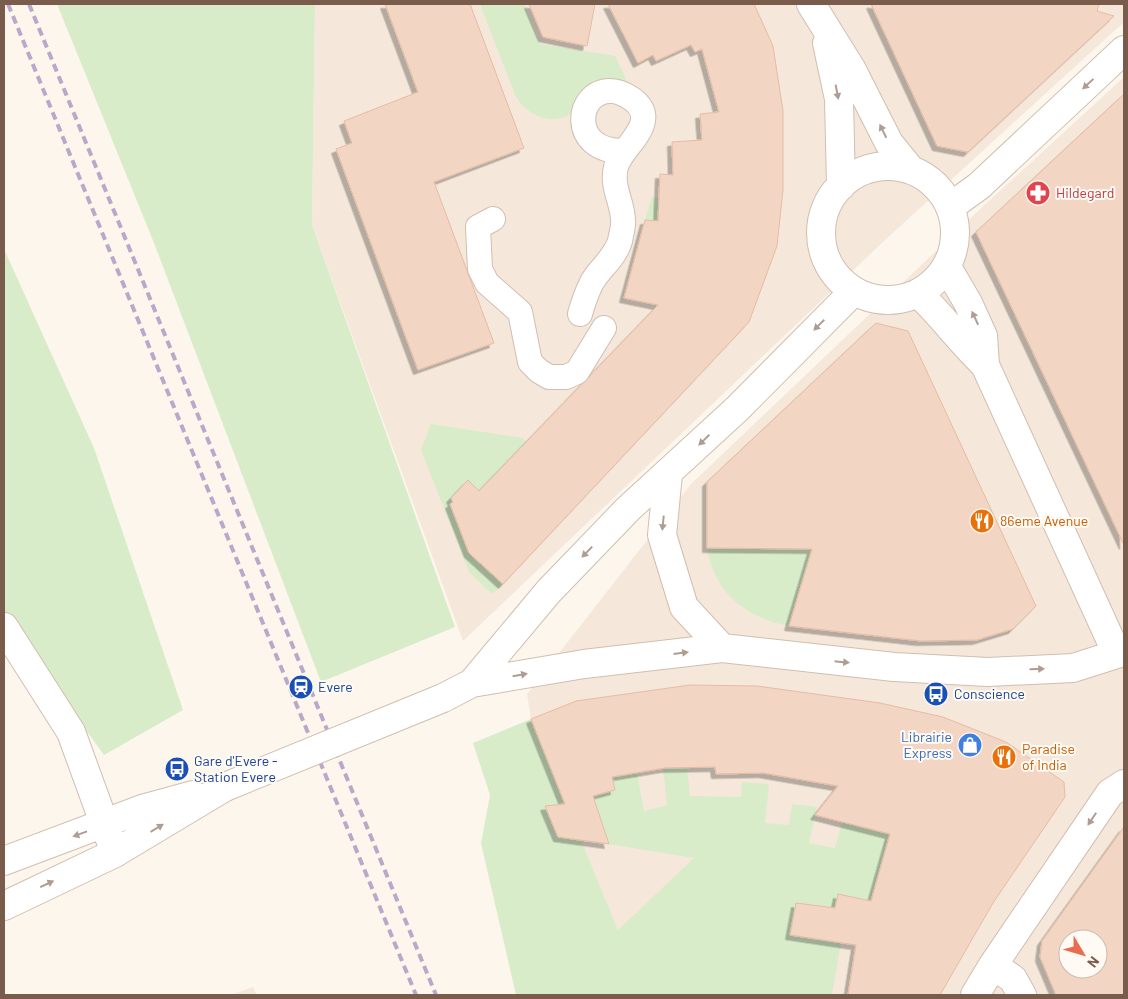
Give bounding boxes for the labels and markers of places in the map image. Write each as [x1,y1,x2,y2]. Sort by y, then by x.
pharmacy icon: Hildegard [1025,180,1051,206]
place label: Hildegard [1056,184,1114,201]
restaurant icon: 86eme Avenue [969,508,995,534]
place label: 86eme Avenue [1000,512,1088,529]
station icon: Evere [288,674,314,700]
place label: Evere [318,678,353,695]
bus stop icon: Conscience [923,681,949,707]
place label: Conscience [954,685,1025,702]
place label: Librairie Express [901,728,952,761]
shop icon: Librairie Express [957,732,983,758]
place label: Paradise of India [1022,740,1075,773]
restaurant icon: Paradise of India [991,744,1017,770]
place label: Gare d'Evere - Station Evere [194,752,278,785]
bus stop icon: Gare d'Evere - Station Evere [164,756,190,782]

